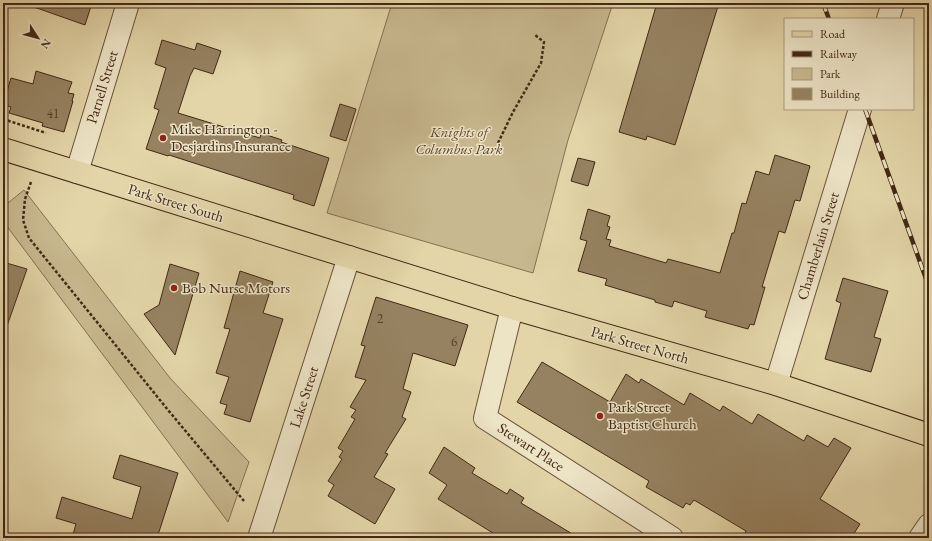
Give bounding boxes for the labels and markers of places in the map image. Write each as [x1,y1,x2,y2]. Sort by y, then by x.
place label: Mike Harrington - Desjardins Insurance [171,119,291,155]
marker: Mike Harrington - Desjardins Insurance [158,133,168,143]
place label: Bob Nurse Motors [182,278,290,297]
marker: Bob Nurse Motors [169,283,179,293]
place label: Park Street Baptist Church [608,397,697,433]
marker: Park Street Baptist Church [595,411,605,421]

